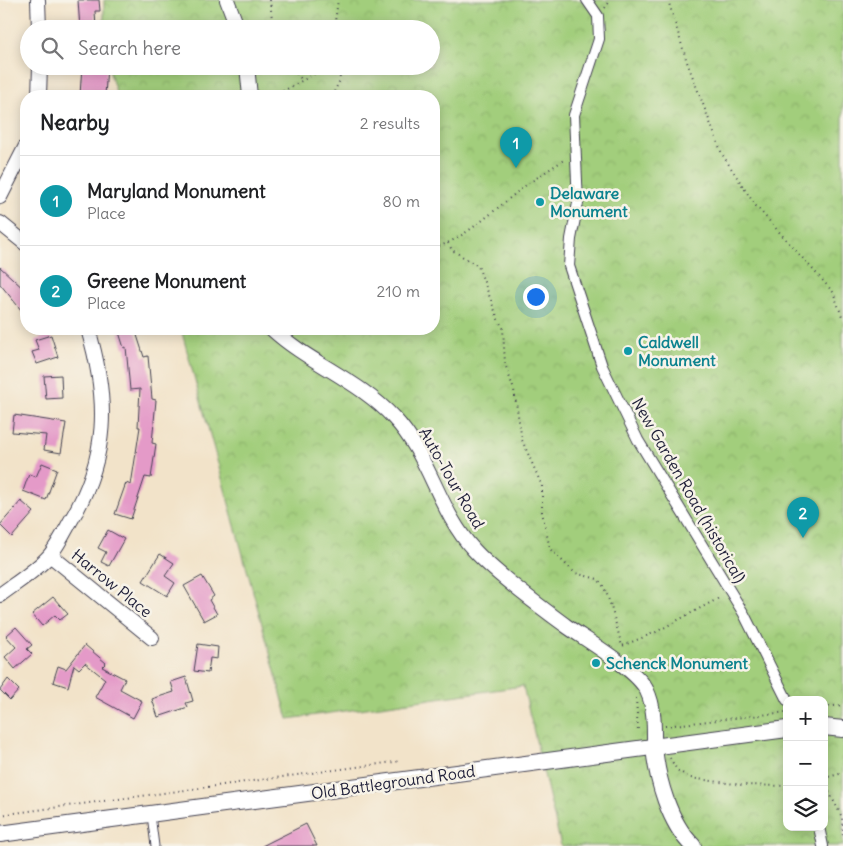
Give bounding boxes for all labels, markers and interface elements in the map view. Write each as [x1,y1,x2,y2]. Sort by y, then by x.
search box [20,20,440,75]
icon: search [38,34,66,62]
text: Search here [78,36,181,60]
text: Nearby [40,109,110,136]
text: 2 results [360,113,420,133]
pin: 1 [500,127,532,168]
text: Maryland Monument [87,179,266,203]
place label: Delaware Monument [550,183,628,221]
text: 1 [53,191,59,211]
text: 80 m [382,191,420,211]
marker: Delaware Monument [534,196,546,208]
text: Place [87,203,126,223]
text: Greene Monument [87,269,246,293]
text: 2 [52,281,60,301]
text: 210 m [377,281,420,301]
your location [523,284,549,310]
text: Place [87,293,126,313]
place label: Caldwell Monument [638,332,716,370]
marker: Caldwell Monument [622,345,634,357]
street label: New Garden Road (historical) [628,394,750,586]
street label: Auto-Tour Road [415,424,489,532]
pin: 2 [787,497,819,538]
street label: Harrow Place [68,545,156,621]
place label: Schenck Monument [606,653,748,673]
marker: Schenck Monument [590,657,602,669]
map controls [783,696,828,831]
button: + [783,696,828,741]
button: − [783,741,828,786]
street label: Old Battleground Road [310,761,476,803]
button: layers [783,786,828,831]

